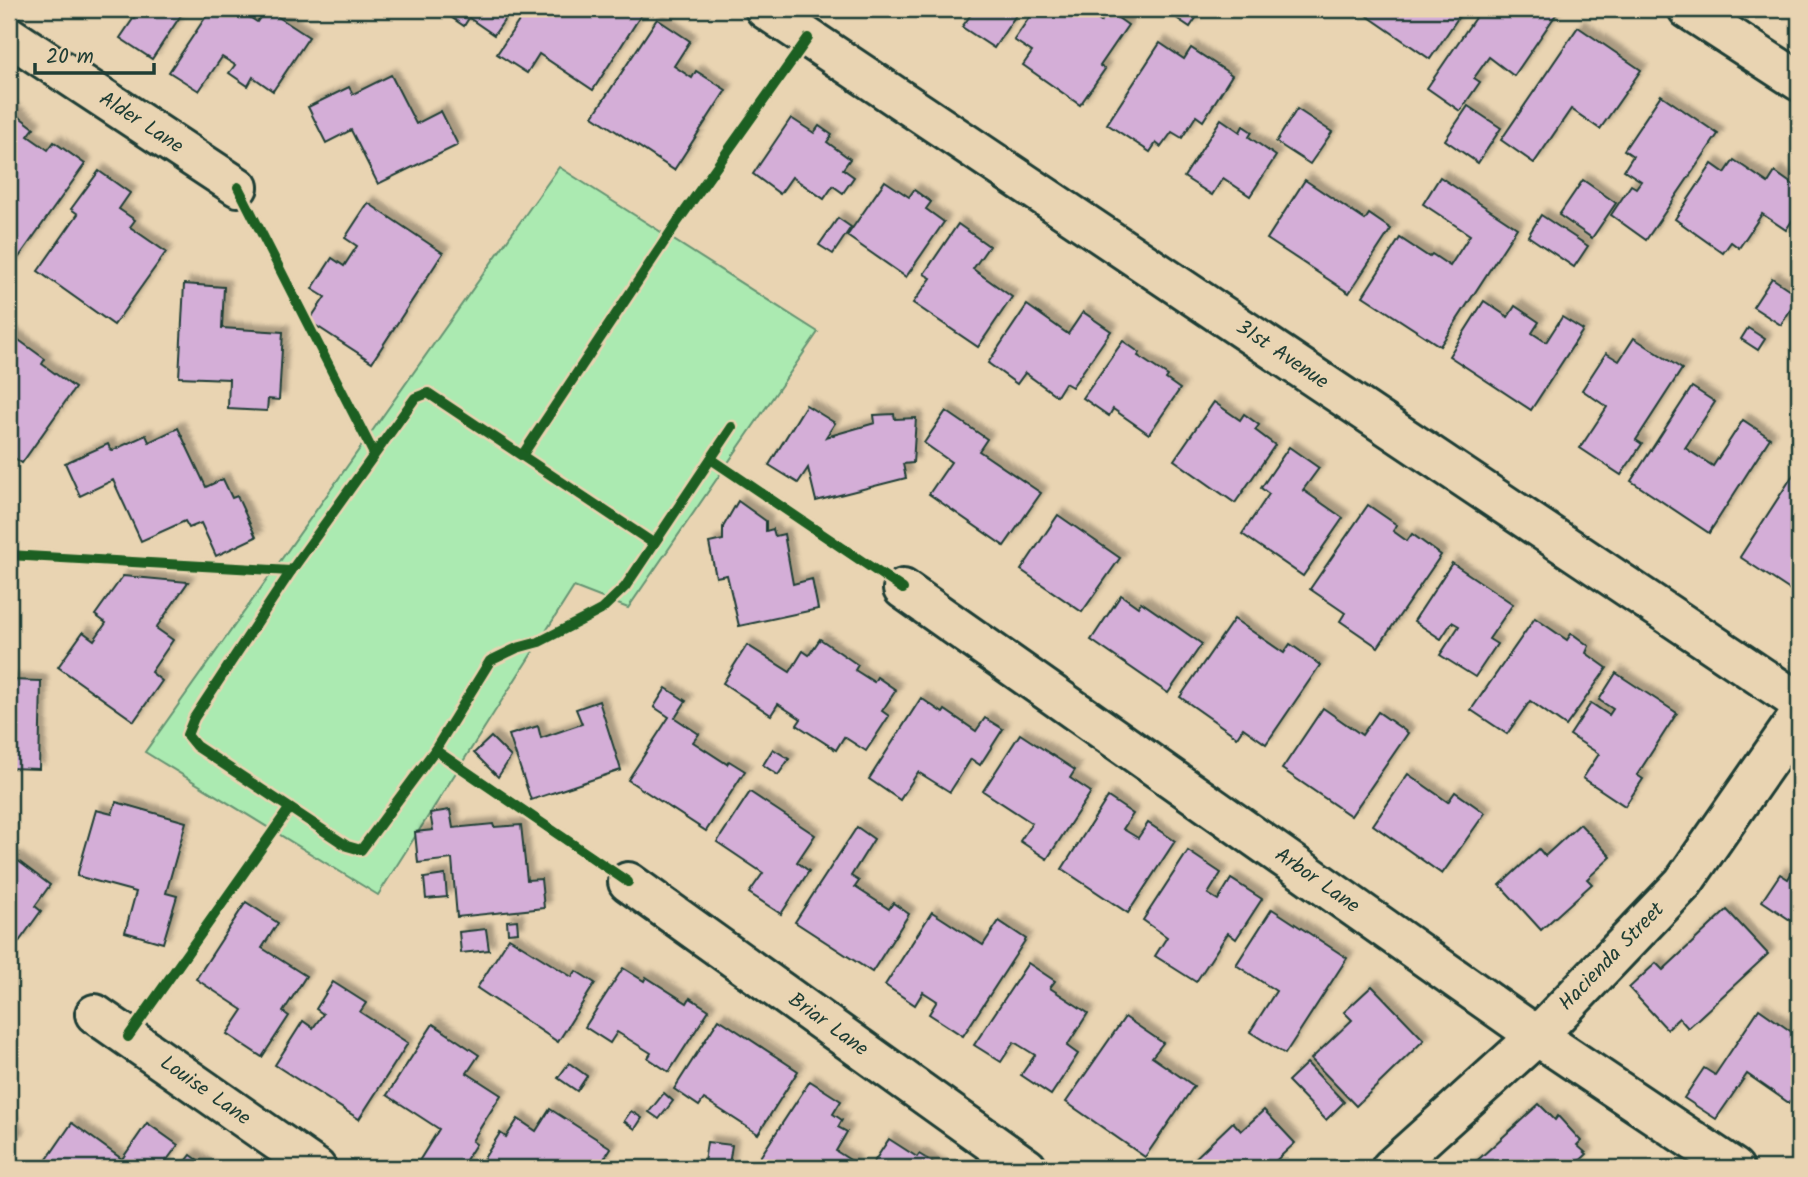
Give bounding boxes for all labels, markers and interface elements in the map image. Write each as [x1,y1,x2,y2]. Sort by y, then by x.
scale bar [35,32,154,76]
text: 20 m [46,41,94,74]
street label: Alder Lane [92,83,190,163]
street label: 31st Avenue [1229,312,1336,399]
street label: Arbor Lane [1268,839,1367,923]
street label: Hacienda Street [1551,894,1673,1019]
street label: Briar Lane [781,984,876,1066]
street label: Louise Lane [153,1047,258,1135]

